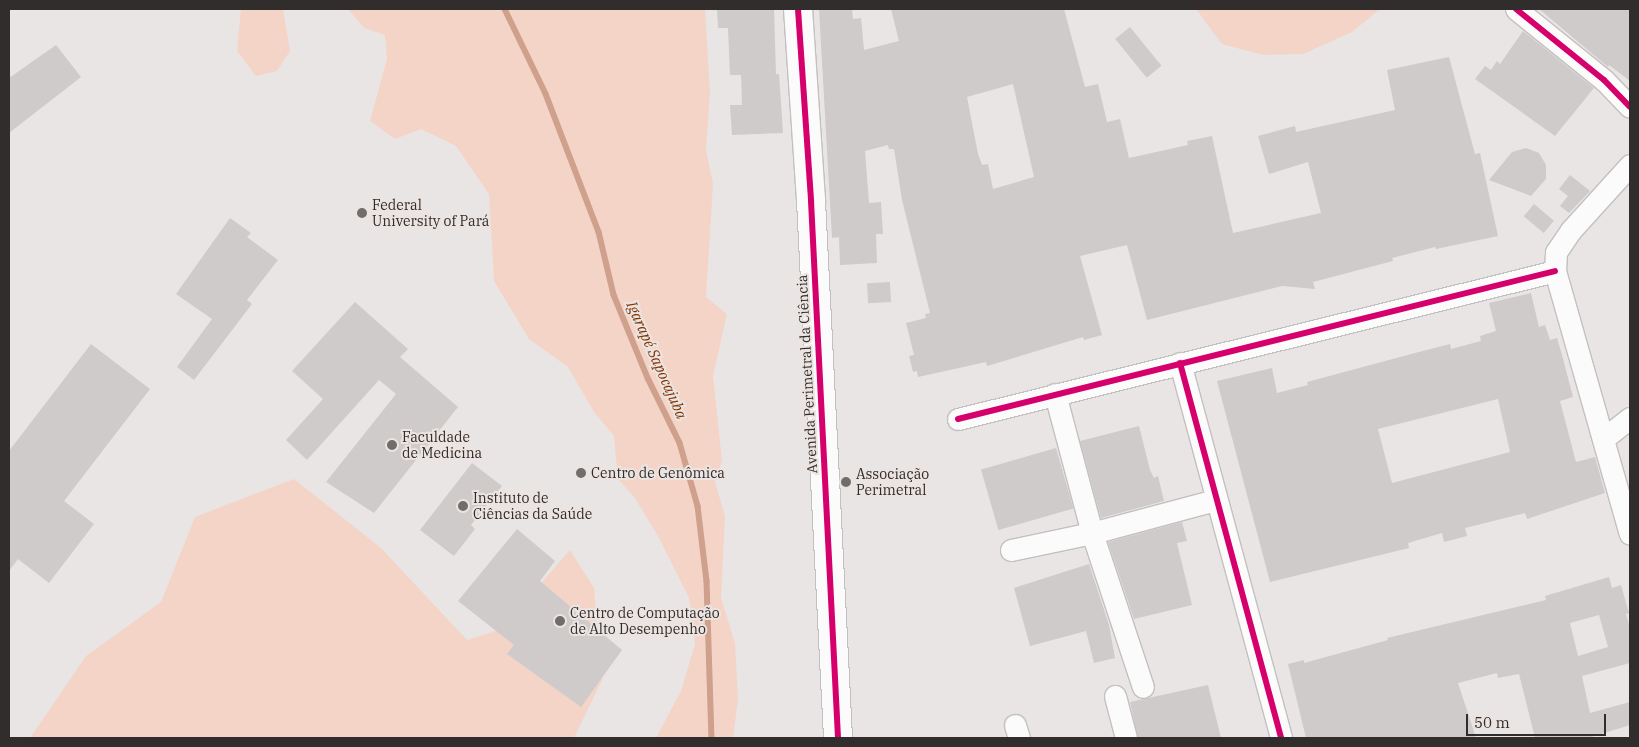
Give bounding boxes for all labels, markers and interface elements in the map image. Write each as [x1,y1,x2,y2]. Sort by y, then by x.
place label: Federal University of Pará [372,197,489,230]
marker: Federal University of Pará [356,207,368,219]
street label: Avenida Perimetral da Ciência [793,274,821,474]
water label: Igarapé Sapocajuba [623,298,691,422]
place label: Faculdade de Medicina [402,429,482,462]
marker: Faculdade de Medicina [386,439,398,451]
place label: Centro de Genômica [591,465,725,481]
place label: Associação Perimetral [856,466,929,498]
marker: Centro de Genômica [575,467,587,479]
marker: Associação Perimetral [840,476,852,488]
place label: Instituto de Ciências da Saúde [473,490,592,522]
marker: Instituto de Ciências da Saúde [457,500,469,512]
place label: Centro de Computação de Alto Desempenho [570,605,720,638]
marker: Centro de Computação de Alto Desempenho [554,615,566,627]
scale bar [1469,704,1609,736]
text: 50 m [1474,713,1510,732]

